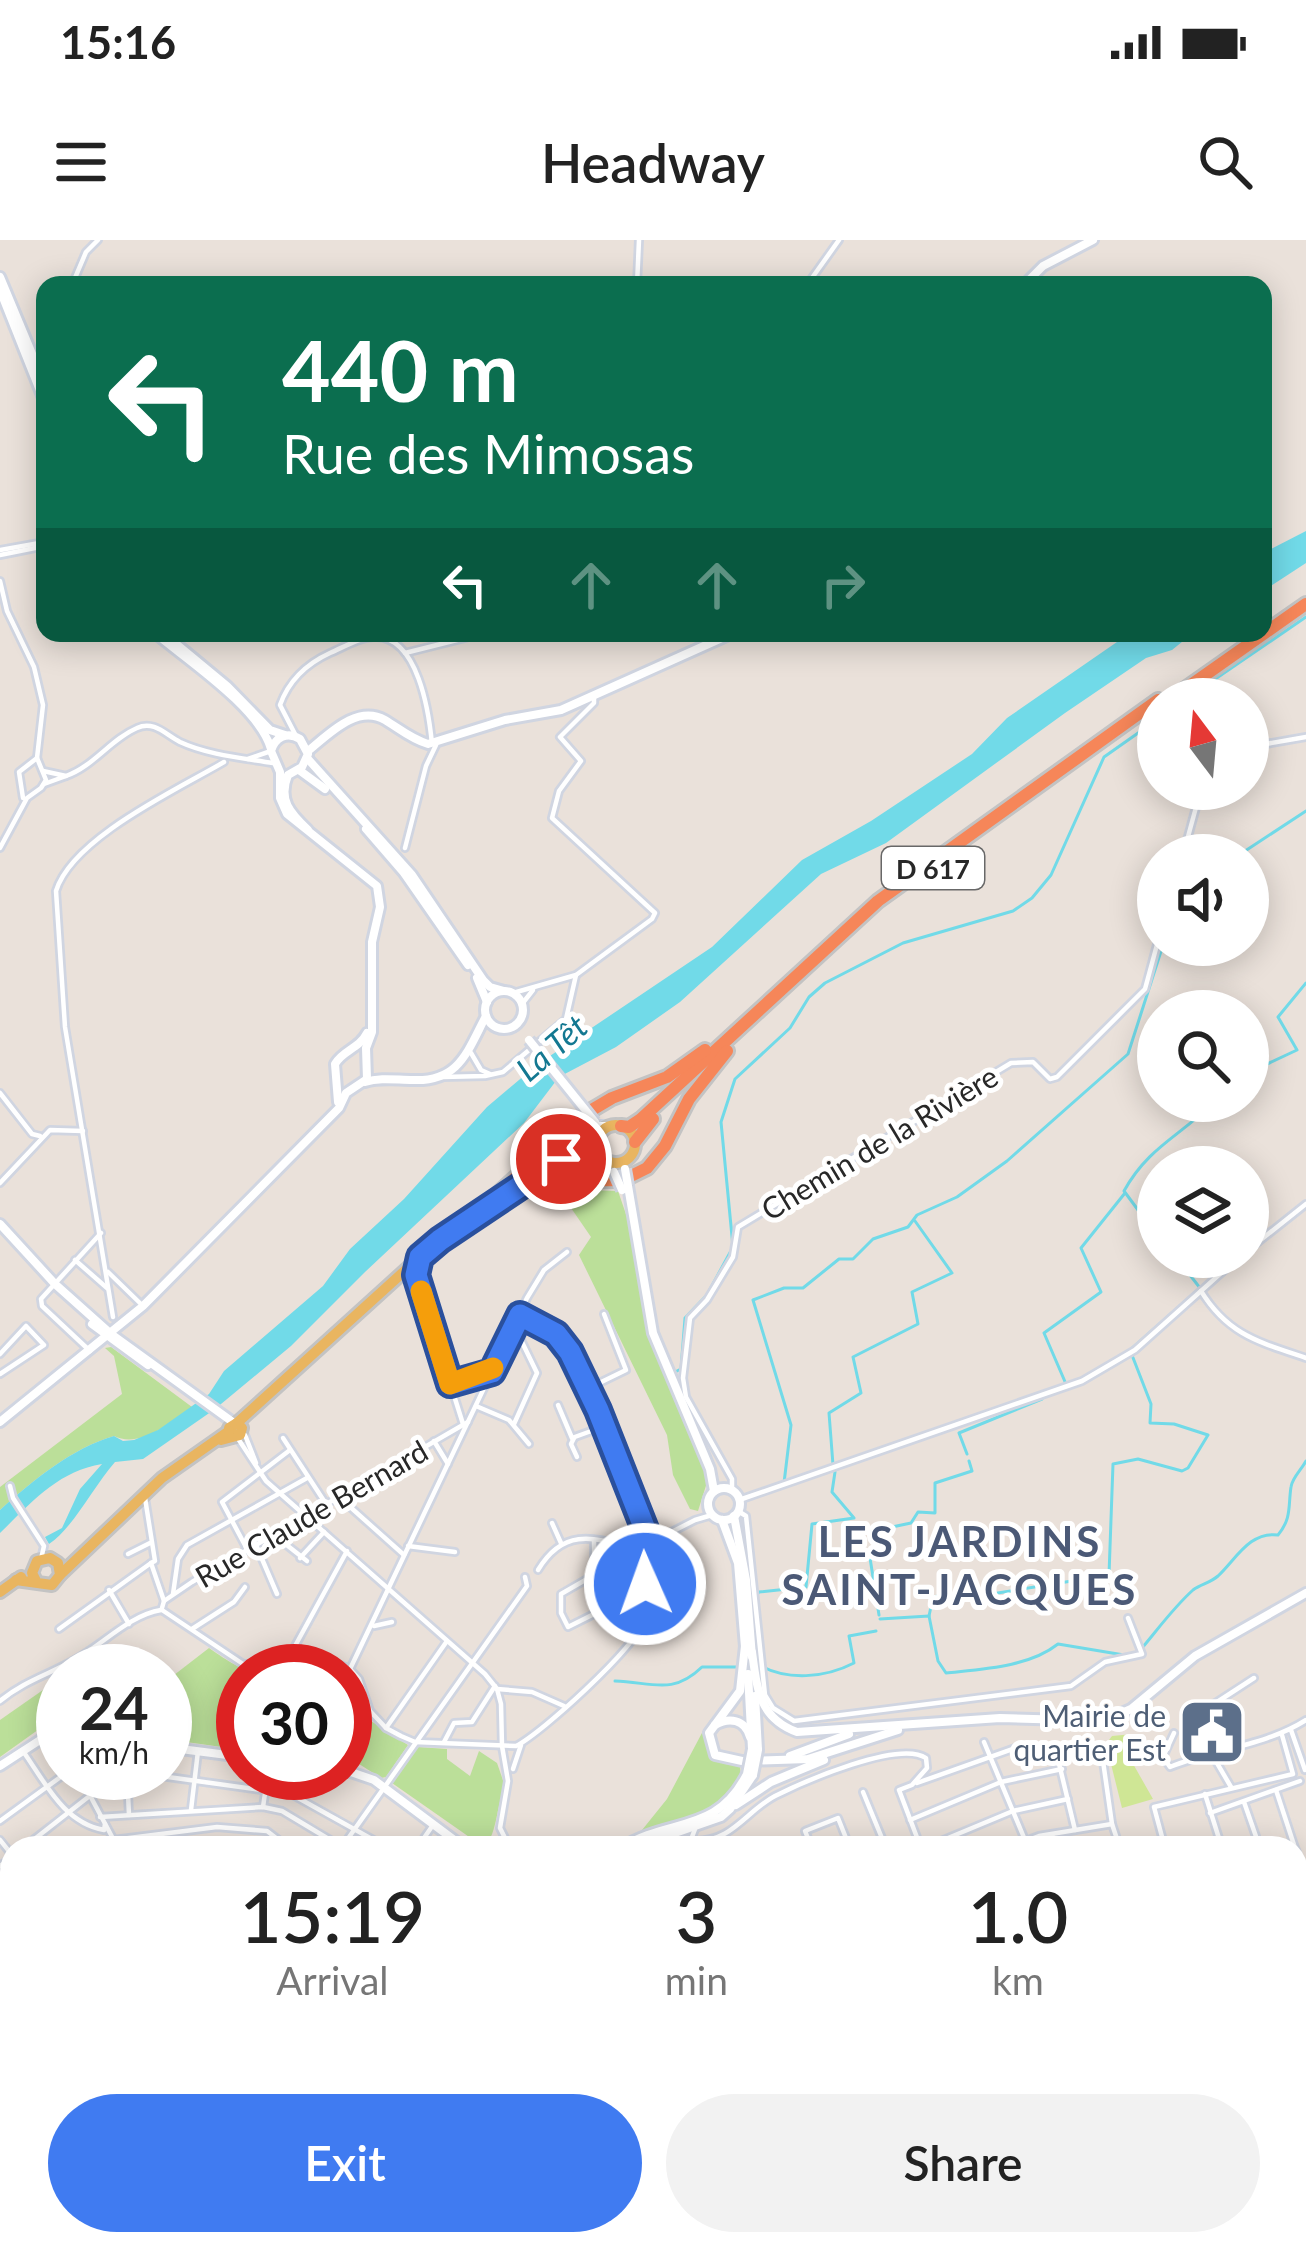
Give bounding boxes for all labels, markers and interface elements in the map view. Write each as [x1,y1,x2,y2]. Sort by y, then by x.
text: 15:16 [60,15,176,69]
icon: menu [48,129,114,195]
icon: search [1192,129,1258,195]
text: Headway [541,130,765,195]
text: 440 m [282,319,519,420]
icon: left [84,324,240,480]
text: Rue des Mimosas [282,421,694,486]
icon: left [432,552,498,618]
icon: ahead [558,552,624,618]
icon: ahead [684,552,750,618]
icon: right [810,552,876,618]
north arrow [1137,678,1269,810]
map controls [1137,678,1269,1278]
button: sound [1137,834,1269,966]
road number: D 617 [882,847,984,889]
button: search [1137,990,1269,1122]
water label: La Têt [507,1005,595,1089]
street label: Chemin de la Rivière [754,1057,1004,1227]
pin [510,1108,612,1210]
icon: arrive [528,1126,594,1192]
button: layers [1137,1146,1269,1278]
street label: Rue Claude Bernard [188,1432,434,1594]
district label: LES JARDINS SAINT-JACQUES [782,1516,1138,1614]
position arrow [582,1521,708,1647]
speed limit sign: 30 [216,1644,372,1800]
text: 24 [79,1671,149,1743]
place label: Mairie de quartier Est [1014,1697,1166,1767]
public building icon: Mairie de quartier Est [1177,1697,1247,1767]
text: km/h [79,1734,149,1770]
text: 15:19 [240,1872,425,1958]
text: 3 [675,1872,717,1958]
text: 1.0 [968,1872,1068,1958]
text: Arrival [276,1957,389,2003]
text: min [665,1957,728,2003]
text: km [992,1957,1044,2003]
button: Exit [48,2094,642,2232]
button: Share [666,2094,1260,2232]

